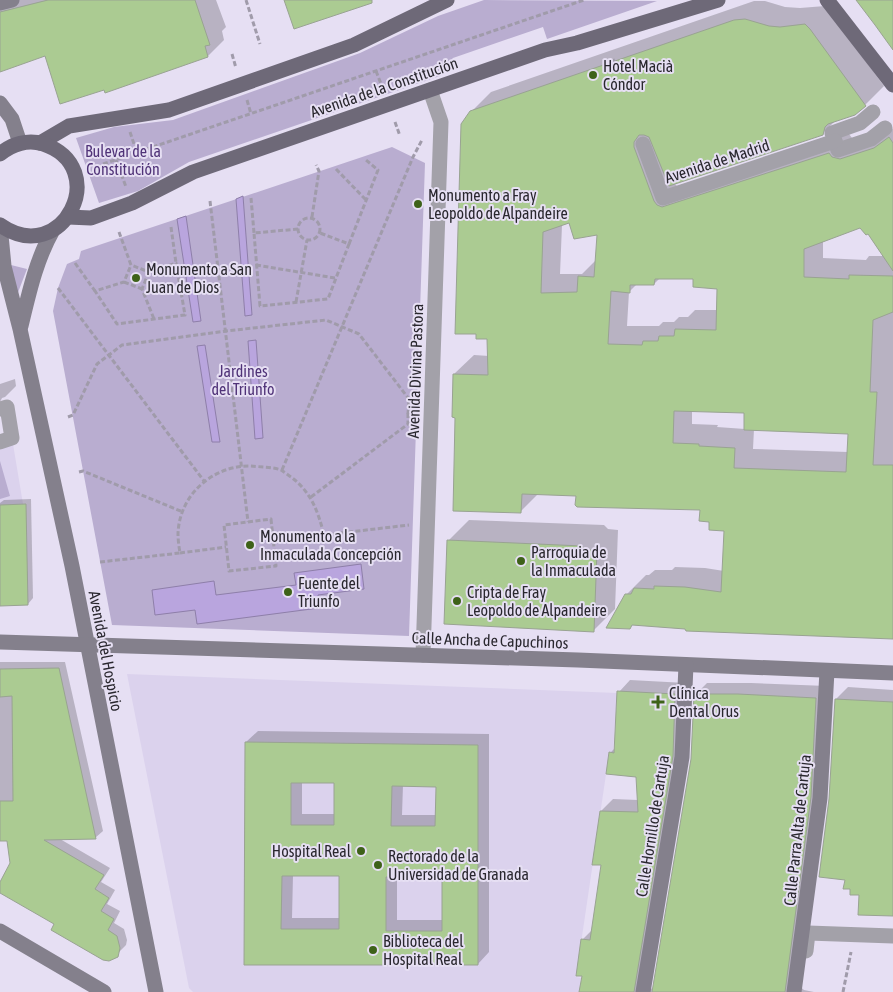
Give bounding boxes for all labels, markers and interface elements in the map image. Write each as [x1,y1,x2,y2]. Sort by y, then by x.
street label: Avenida de la Constitución [308,53,460,121]
place label: Hotel Macià Cóndor [603,57,673,93]
marker: Hotel Macià Cóndor [587,69,599,81]
street label: Avenida de Madrid [662,136,772,186]
park label: Bulevar de la Constitución [85,142,161,178]
place label: Monumento a Fray Leopoldo de Alpandeire [428,186,568,223]
marker: Monumento a Fray Leopoldo de Alpandeire [412,198,424,210]
place label: Monumento a San Juan de Dios [146,260,252,296]
marker: Monumento a San Juan de Dios [130,272,142,284]
street label: Avenida Divina Pastora [404,303,426,439]
park label: Jardines del Triunfo [211,362,275,398]
place label: Monumento a la Inmaculada Concepción [260,527,401,564]
marker: Monumento a la Inmaculada Concepción [244,539,256,551]
place label: Parroquia de la Inmaculada [531,543,616,579]
marker: Parroquia de la Inmaculada [515,555,527,567]
place label: Fuente del Triunfo [298,574,361,610]
place label: Cripta de Fray Leopoldo de Alpandeire [467,583,607,620]
marker: Fuente del Triunfo [282,586,294,598]
street label: Avenida del Hospicio [85,589,127,713]
marker: Cripta de Fray Leopoldo de Alpandeire [451,595,463,607]
street label: Calle Ancha de Capuchinos [411,628,569,653]
place label: Clínica Dental Orus [669,684,739,720]
marker: Clínica Dental Orus [651,695,665,709]
street label: Calle Parra Alta de Cartuja [780,753,815,907]
street label: Calle Hornillo de Cartuja [632,754,673,898]
place label: Hospital Real [272,842,352,861]
marker: Hospital Real [355,845,367,857]
place label: Rectorado de la Universidad de Granada [388,847,529,883]
marker: Rectorado de la Universidad de Granada [372,859,384,871]
place label: Biblioteca del Hospital Real [383,932,464,969]
marker: Biblioteca del Hospital Real [367,944,379,956]

